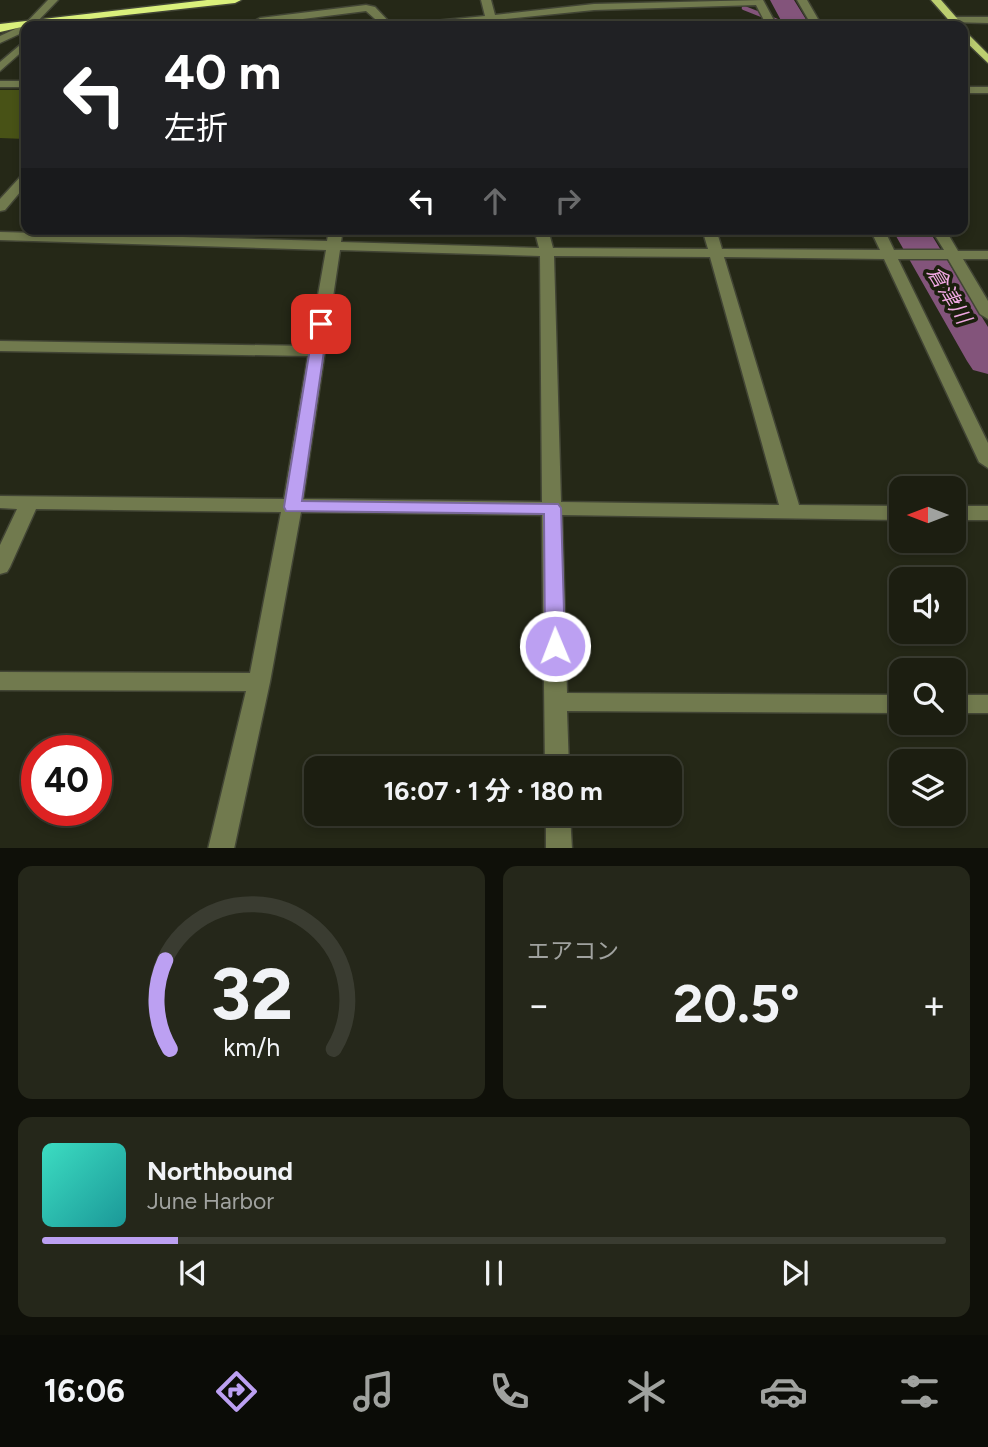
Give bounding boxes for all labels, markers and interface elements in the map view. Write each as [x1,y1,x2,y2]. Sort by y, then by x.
text: 40 m [164,42,281,101]
icon: left [49,49,140,140]
text: 左折 [164,109,228,147]
icon: left [403,182,441,220]
icon: ahead [476,182,514,220]
icon: right [549,182,587,220]
water label: 倉津川 [922,261,977,330]
pin [291,294,351,354]
icon: arrive [302,305,340,343]
north arrow [889,476,966,553]
map controls [889,476,966,826]
button: sound [889,567,966,644]
position arrow [518,609,592,683]
button: search [889,658,966,735]
speed limit sign: 40 [21,735,112,826]
button: layers [889,749,966,826]
text: 16:07 · 1 分 · 180 m [383,775,603,807]
text: エアコン [527,937,619,965]
text: 32 [210,950,293,1037]
text: 20.5° [673,973,800,1035]
text: − [527,982,551,1028]
text: + [922,982,946,1028]
text: km/h [223,1031,280,1061]
text: Northbound [147,1155,293,1187]
text: June Harbor [147,1187,274,1215]
icon: previous [174,1254,212,1292]
icon: pause [475,1254,513,1292]
icon: next [776,1254,814,1292]
icon: directions [212,1367,261,1416]
icon: music [349,1367,398,1416]
icon: phone [485,1367,534,1416]
icon: climate [622,1367,671,1416]
icon: car [759,1367,808,1416]
icon: filters [895,1367,944,1416]
text: 16:06 [44,1372,125,1410]

